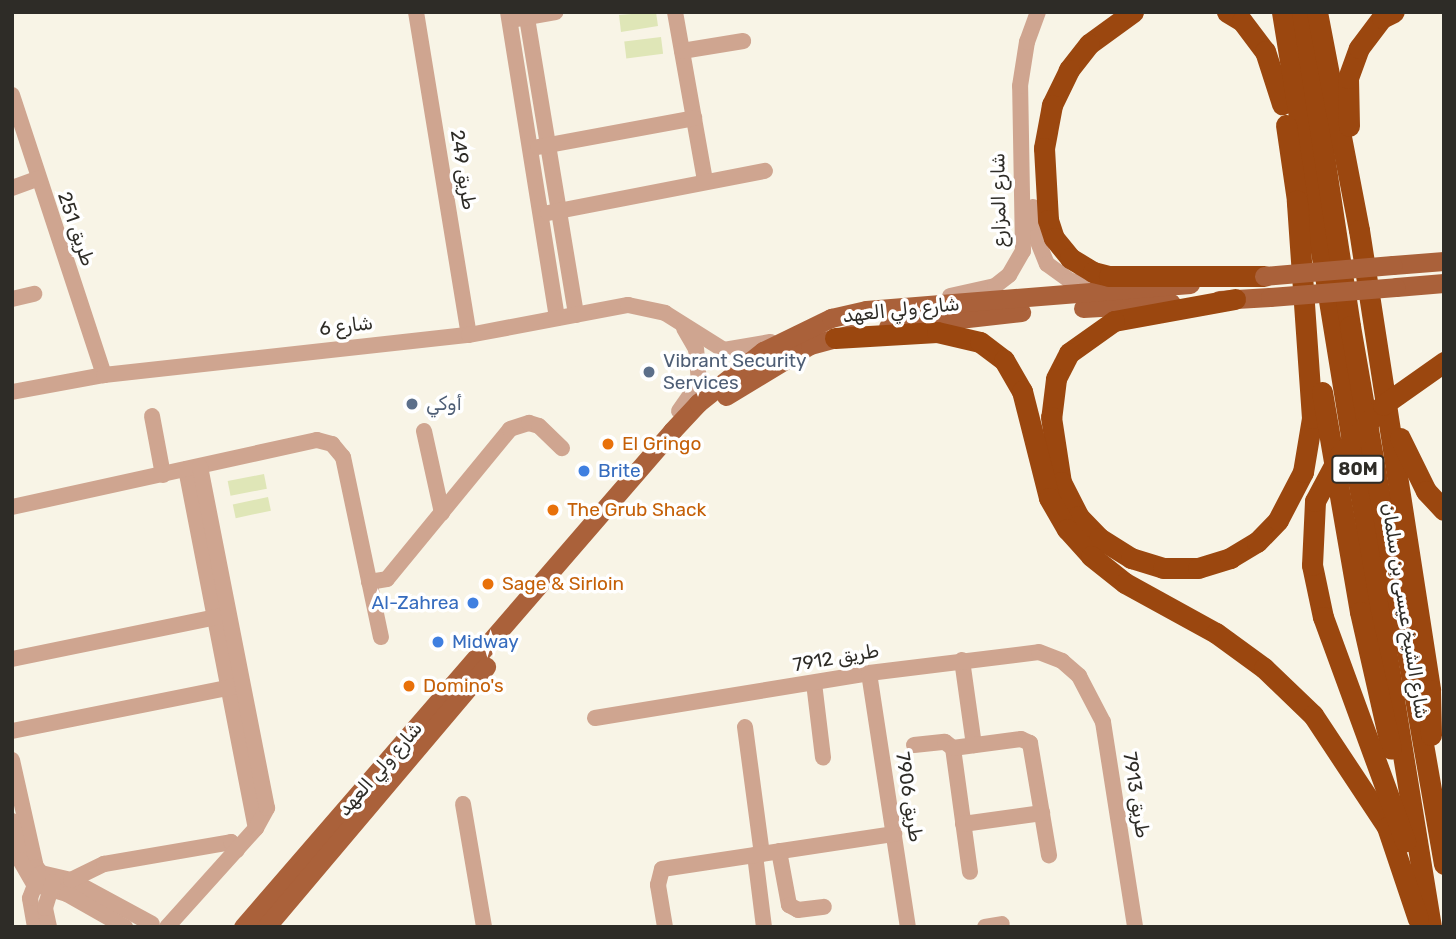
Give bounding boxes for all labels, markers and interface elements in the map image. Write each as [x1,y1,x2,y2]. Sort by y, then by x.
street label: طريق 249 [445,129,481,211]
street label: شارع المزارع [987,153,1011,247]
street label: طريق 251 [53,189,99,269]
street label: شارع ولي العهد [841,293,961,327]
street label: شارع 6 [318,311,374,341]
place label: Vibrant Security Services [663,350,806,394]
marker: Vibrant Security Services [641,364,657,380]
place label: أوكي [426,393,462,415]
marker: أوكي [404,396,420,412]
place label: El Gringo [622,433,701,455]
marker: El Gringo [600,436,616,452]
road number: 80M [1330,454,1386,484]
place label: Brite [598,460,641,482]
marker: Brite [576,463,592,479]
place label: The Grub Shack [567,499,706,521]
street label: شارع الشيخ عيسى بن سلمان [1377,501,1433,721]
marker: The Grub Shack [545,502,561,518]
place label: Sage & Sirloin [502,573,624,595]
marker: Sage & Sirloin [480,576,496,592]
place label: Al-Zahrea [372,592,459,614]
marker: Al-Zahrea [465,595,481,611]
place label: Midway [452,631,519,653]
marker: Midway [430,634,446,650]
street label: طريق 7912 [791,639,881,677]
place label: Domino's [423,675,504,697]
marker: Domino's [401,678,417,694]
street label: شارع ولي العهد [333,717,427,821]
street label: طريق 7906 [891,750,927,844]
street label: طريق 7913 [1118,750,1154,840]

